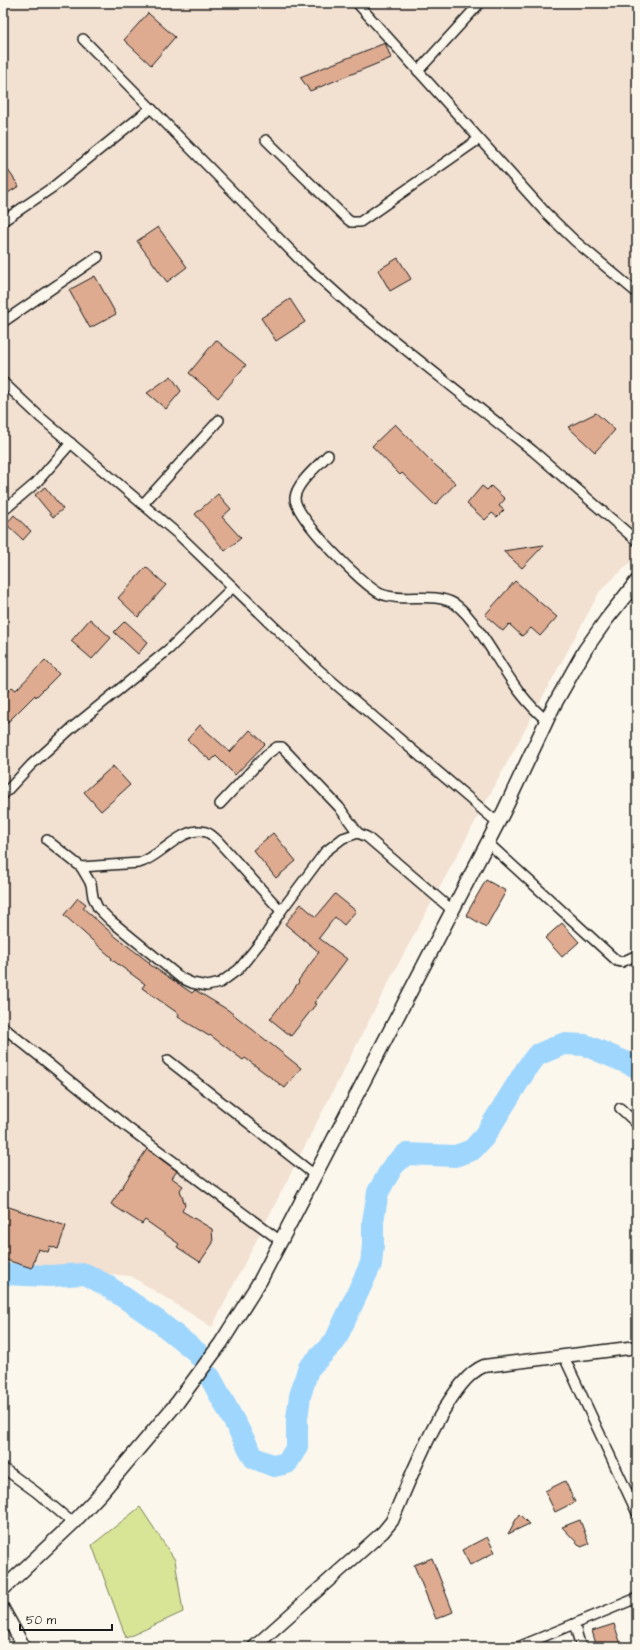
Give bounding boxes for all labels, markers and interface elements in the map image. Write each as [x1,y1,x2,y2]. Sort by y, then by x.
scale bar [20,1606,112,1632]
text: 50 m [26,1612,57,1629]

